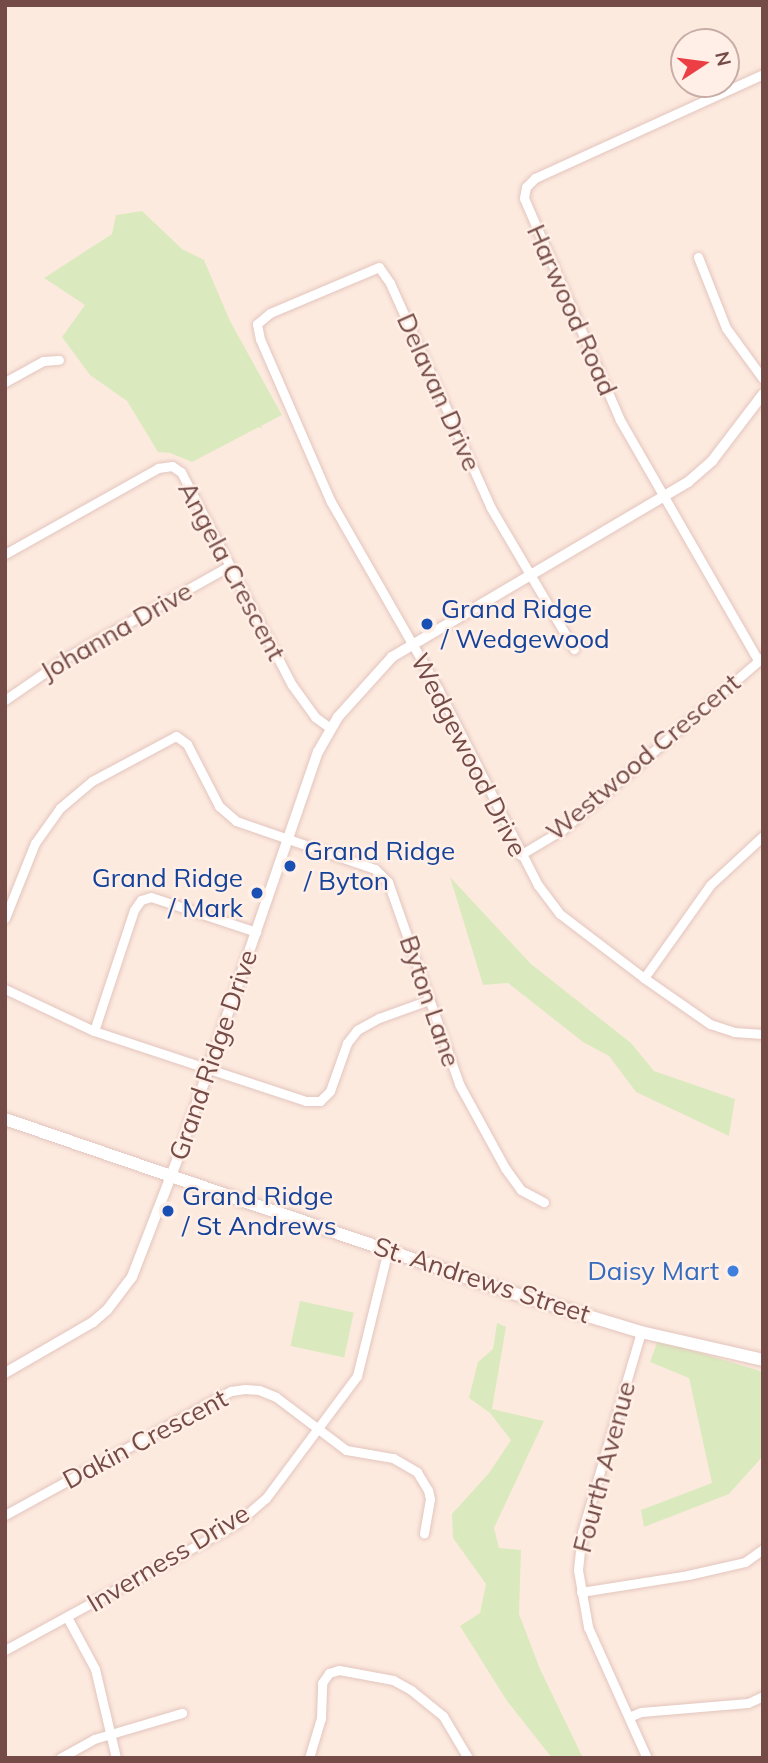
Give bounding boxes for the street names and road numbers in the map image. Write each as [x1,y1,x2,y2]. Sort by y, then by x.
street label: Harwood Road [520,220,624,400]
street label: Delavan Drive [390,308,488,476]
street label: Angela Crescent [172,476,292,666]
street label: Johanna Drive [35,575,197,687]
street label: Wedgewood Drive [404,648,534,862]
street label: Westwood Crescent [540,667,746,847]
street label: Byton Lane [393,931,467,1071]
street label: Grand Ridge Drive [162,946,264,1164]
street label: St. Andrews Street [370,1230,594,1330]
street label: Fourth Avenue [566,1378,642,1556]
street label: Dakin Crescent [57,1383,233,1495]
street label: Inverness Drive [81,1497,255,1619]

